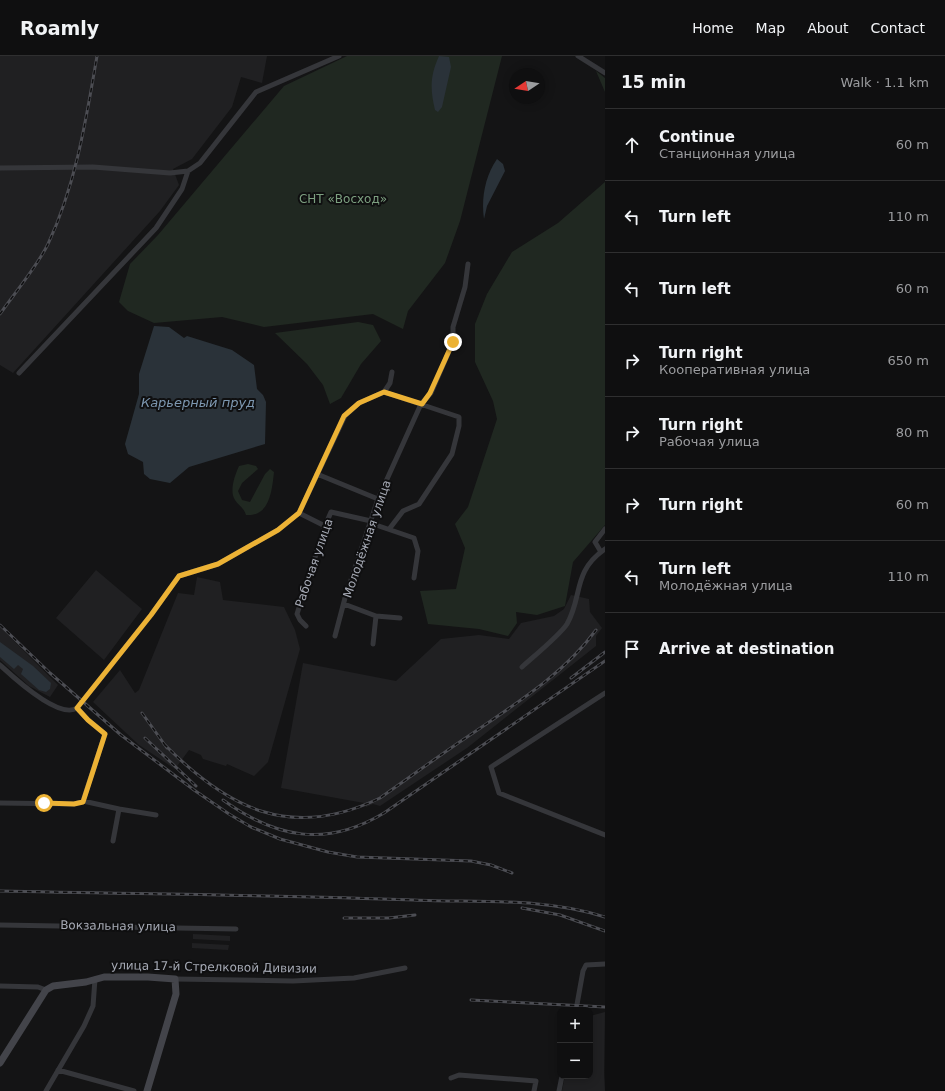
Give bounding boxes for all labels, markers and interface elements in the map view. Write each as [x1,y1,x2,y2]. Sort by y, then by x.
text: Roamly [20,17,99,39]
text: Home [692,20,734,36]
text: Map [756,20,785,36]
text: About [807,20,849,36]
text: Contact [871,20,925,36]
north arrow [509,68,545,104]
text: 15 min [621,72,686,92]
text: Walk · 1.1 km [840,75,929,90]
text: Continue [659,128,735,146]
icon: ahead [621,134,643,156]
text: 60 m [896,137,929,152]
text: Станционная улица [659,146,796,161]
park label: СНТ «Восход» [299,192,387,206]
icon: left [621,206,643,228]
text: Turn left [659,208,731,226]
text: 110 m [887,209,929,224]
icon: left [621,278,643,300]
text: Turn left [659,280,731,298]
text: 60 m [896,281,929,296]
route end [444,333,462,351]
text: Turn right [659,344,743,362]
icon: right [621,350,643,372]
text: 650 m [887,353,929,368]
text: Кооперативная улица [659,362,810,377]
water label: Карьерный пруд [141,395,255,410]
text: Turn right [659,416,743,434]
icon: right [621,422,643,444]
text: 80 m [896,425,929,440]
text: Рабочая улица [659,434,760,449]
street label: Молодёжная улица [340,478,394,600]
icon: right [621,494,643,516]
text: Turn right [659,496,743,514]
text: 60 m [896,497,929,512]
street label: Рабочая улица [292,517,336,609]
text: Turn left [659,560,731,578]
icon: left [621,566,643,588]
text: 110 m [887,569,929,584]
text: Молодёжная улица [659,578,793,593]
icon: arrive [621,638,643,660]
text: Arrive at destination [659,640,834,658]
route start [35,794,53,812]
street label: Вокзальная улица [60,918,176,934]
street label: улица 17-й Стрелковой Дивизии [111,958,317,976]
map controls [557,1007,593,1079]
button: + [557,1007,593,1043]
button: − [557,1043,593,1079]

